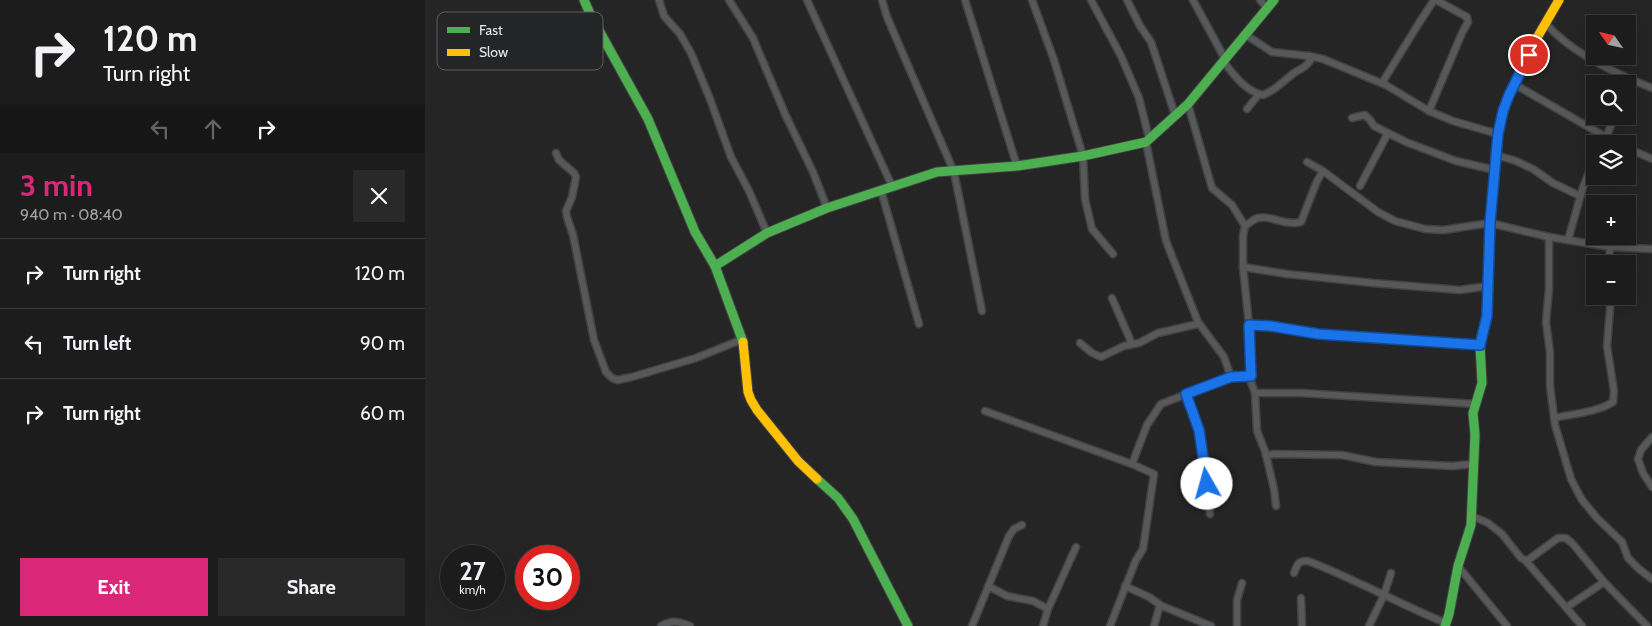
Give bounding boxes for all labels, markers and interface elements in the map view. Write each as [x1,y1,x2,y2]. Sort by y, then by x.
legend [437,12,603,70]
north arrow [1586,15,1636,65]
map controls [1586,15,1636,305]
text: 120 m [103,17,197,60]
icon: right [20,20,85,85]
text: Fast [479,21,503,39]
pin [1508,34,1550,76]
icon: arrive [1515,41,1543,69]
text: Slow [479,43,508,61]
text: Turn right [103,60,190,87]
button: search [1586,75,1636,125]
icon: left [146,115,174,143]
icon: ahead [199,115,227,143]
icon: right [252,115,280,143]
button: layers [1586,135,1636,185]
text: 3 min [20,167,93,204]
button: close [353,170,405,222]
button: + [1586,195,1636,245]
text: 940 m · 08:40 [20,205,123,224]
button: − [1586,255,1636,305]
icon: right [20,260,48,288]
text: Turn right [63,262,141,285]
text: 120 m [355,262,405,285]
icon: left [20,330,48,358]
text: Turn left [63,332,131,355]
text: 90 m [360,332,405,355]
icon: right [20,400,48,428]
text: Turn right [63,402,141,425]
text: 60 m [360,402,405,425]
position arrow [1180,457,1232,509]
speed limit sign: 30 [515,545,580,610]
text: 27 [460,556,485,586]
button: Exit [20,558,208,616]
button: Share [218,558,405,616]
text: km/h [459,582,486,597]

